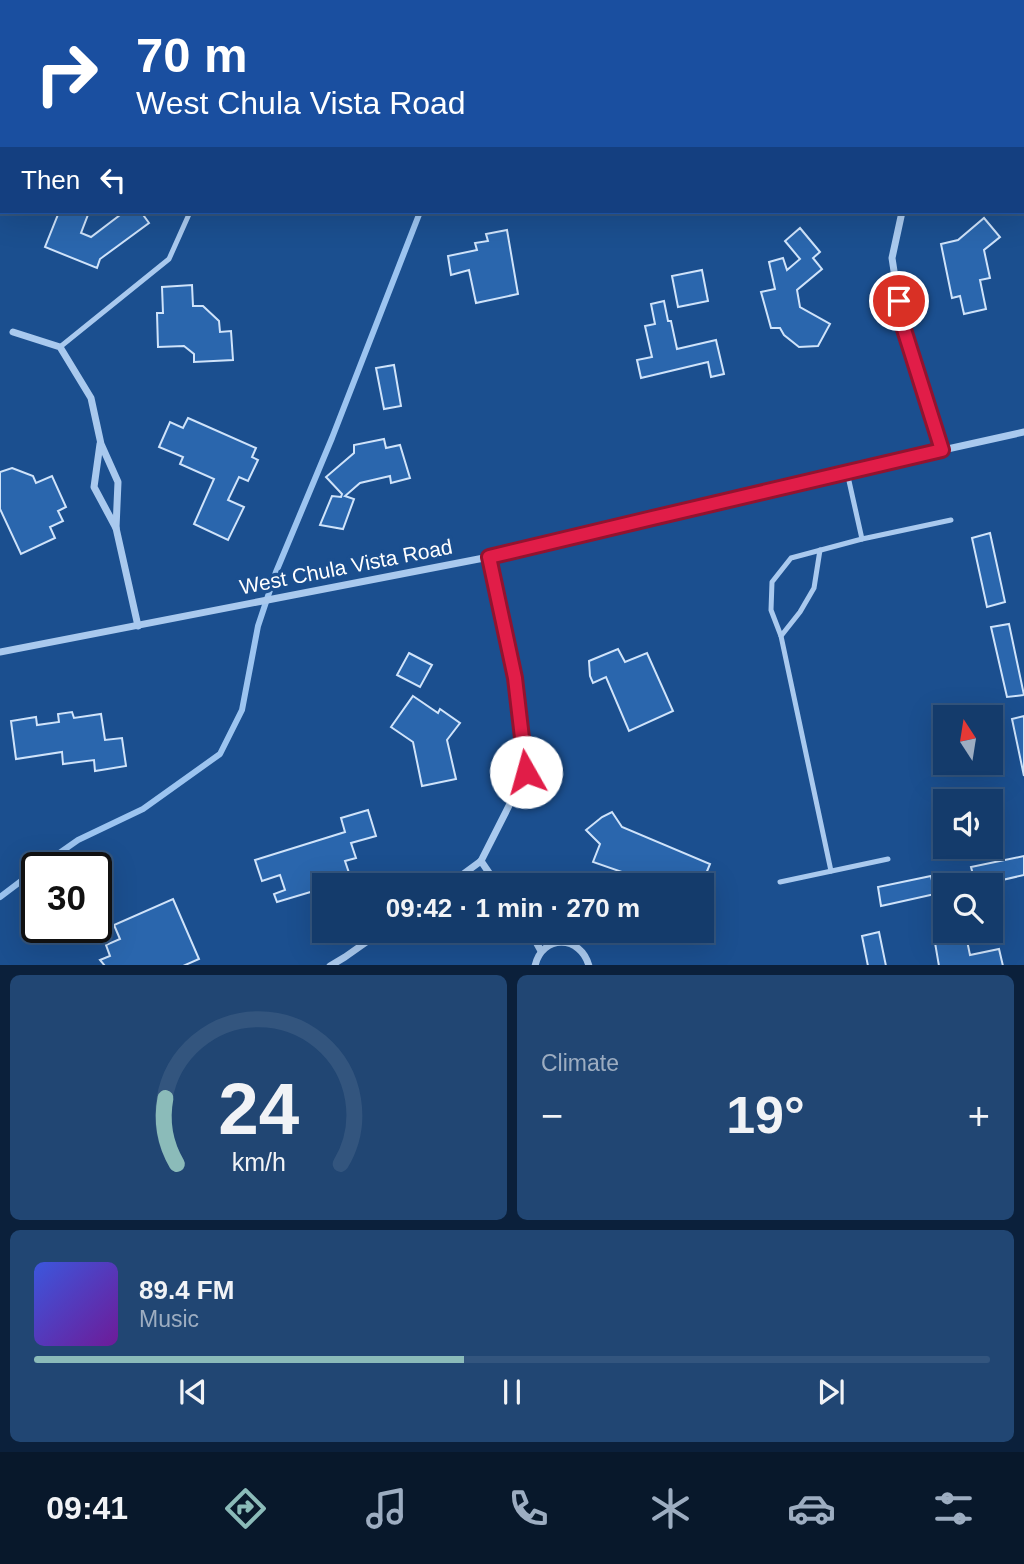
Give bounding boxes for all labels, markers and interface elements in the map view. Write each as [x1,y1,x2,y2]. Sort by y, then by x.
icon: right [21,28,112,119]
text: 70 m [136,28,248,82]
text: West Chula Vista Road [136,85,466,121]
icon: left [94,161,132,199]
text: Then [21,165,80,195]
pin [869,271,929,331]
icon: arrive [880,282,918,320]
street label: West Chula Vista Road [238,535,454,598]
north arrow [933,705,1003,775]
map controls [933,705,1003,943]
position arrow [489,735,563,809]
button: sound [933,789,1003,859]
speed limit sign: 30 [21,852,112,943]
button: search [933,873,1003,943]
text: 09:42 · 1 min · 270 m [386,893,640,923]
text: Climate [541,1050,619,1076]
text: 24 [218,1068,299,1149]
text: 19° [726,1086,805,1144]
text: − [541,1095,563,1137]
text: + [968,1095,990,1137]
text: km/h [231,1147,286,1175]
text: 89.4 FM [139,1275,234,1305]
text: Music [139,1306,199,1332]
icon: previous [174,1373,212,1411]
icon: pause [493,1373,531,1411]
icon: next [812,1373,850,1411]
icon: directions [221,1484,270,1533]
icon: music [362,1484,411,1533]
icon: phone [504,1484,553,1533]
icon: climate [646,1484,695,1533]
icon: car [787,1484,836,1533]
icon: filters [929,1484,978,1533]
text: 09:41 [46,1490,128,1526]

